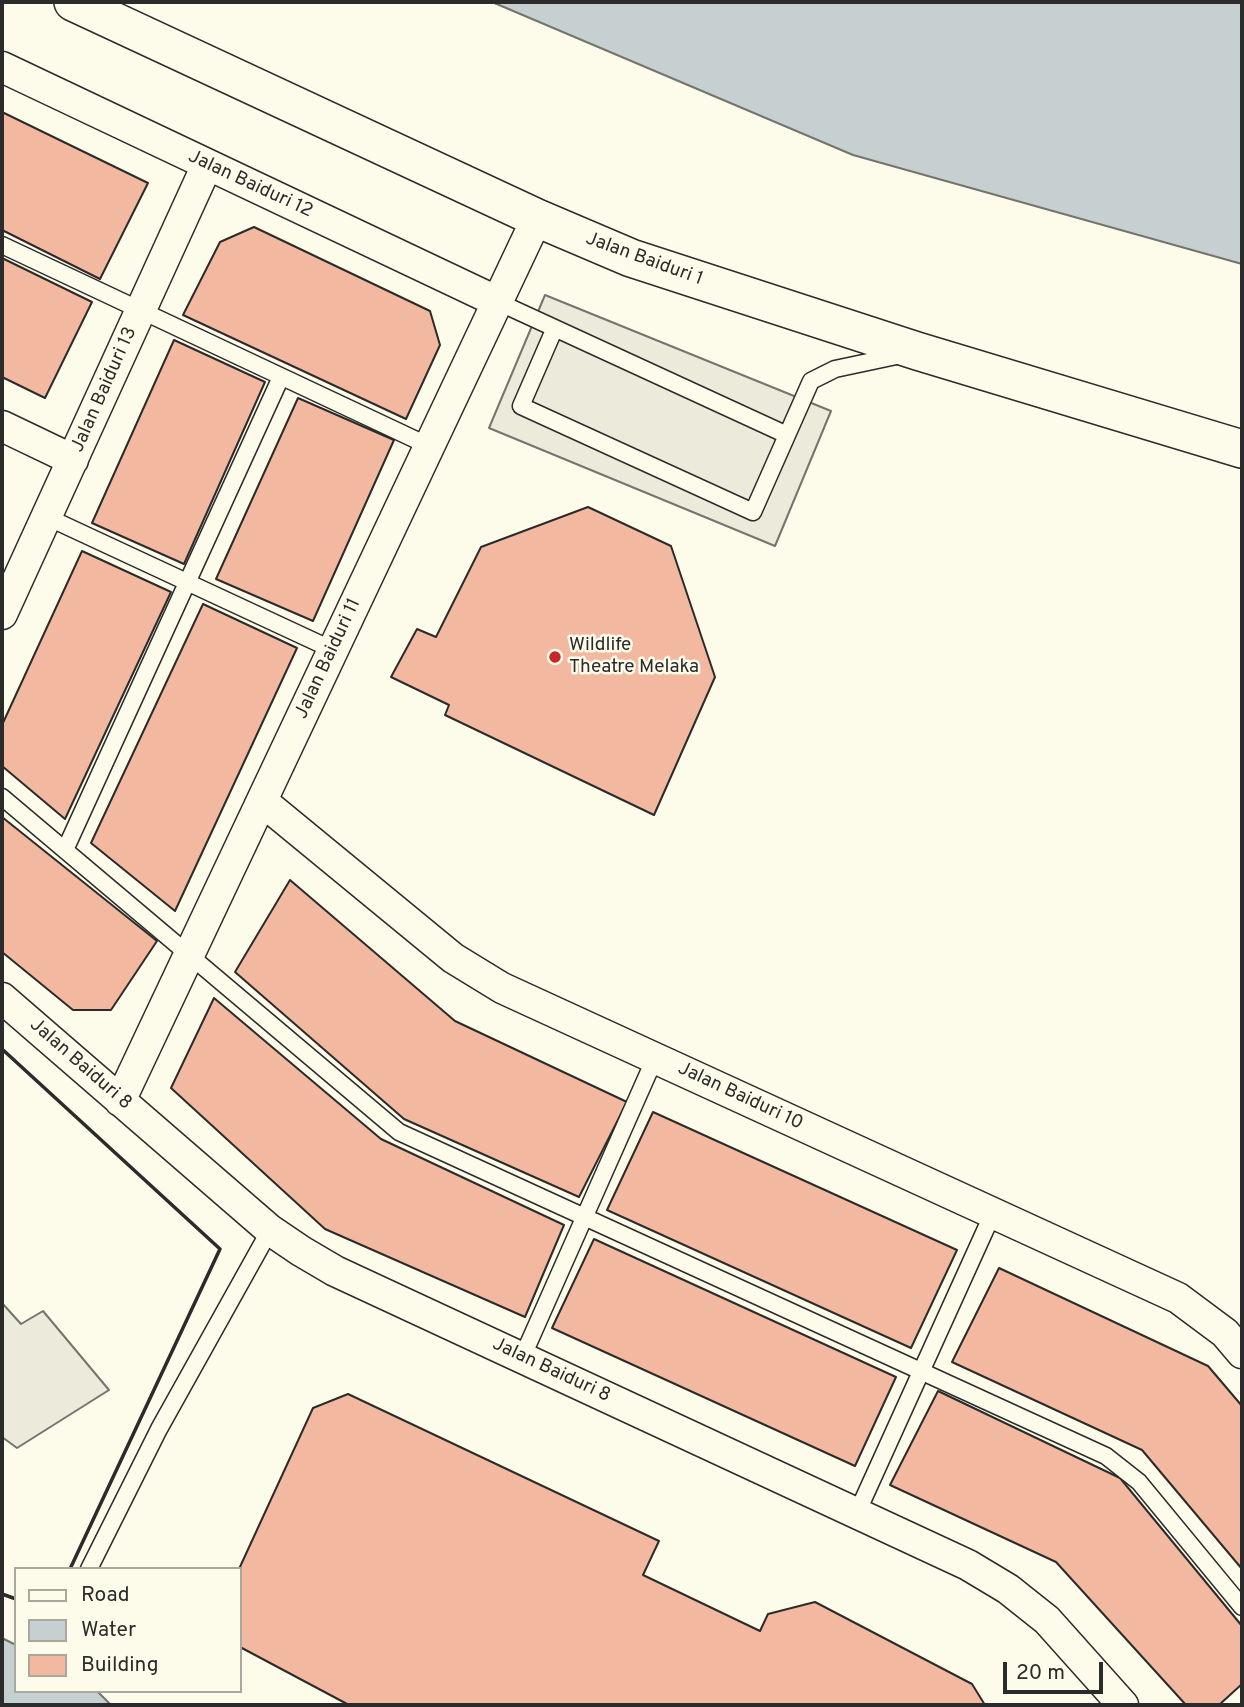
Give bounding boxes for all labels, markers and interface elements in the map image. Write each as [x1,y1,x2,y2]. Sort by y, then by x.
street label: Jalan Baiduri 12 [184,146,316,224]
street label: Jalan Baiduri 1 [582,228,706,292]
street label: Jalan Baiduri 13 [67,324,143,456]
street label: Jalan Baiduri 11 [291,595,367,723]
place label: Wildlife Theatre Melaka [569,635,699,679]
marker: Wildlife Theatre Melaka [547,649,563,665]
street label: Jalan Baiduri 8 [24,1014,136,1116]
street label: Jalan Baiduri 10 [674,1058,806,1136]
street label: Jalan Baiduri 8 [488,1334,614,1408]
legend [14,1567,242,1693]
text: Road [81,1582,130,1609]
text: Water [81,1617,136,1644]
scale bar [1006,1648,1106,1692]
text: Building [81,1652,159,1679]
text: 20 m [1016,1660,1065,1687]

